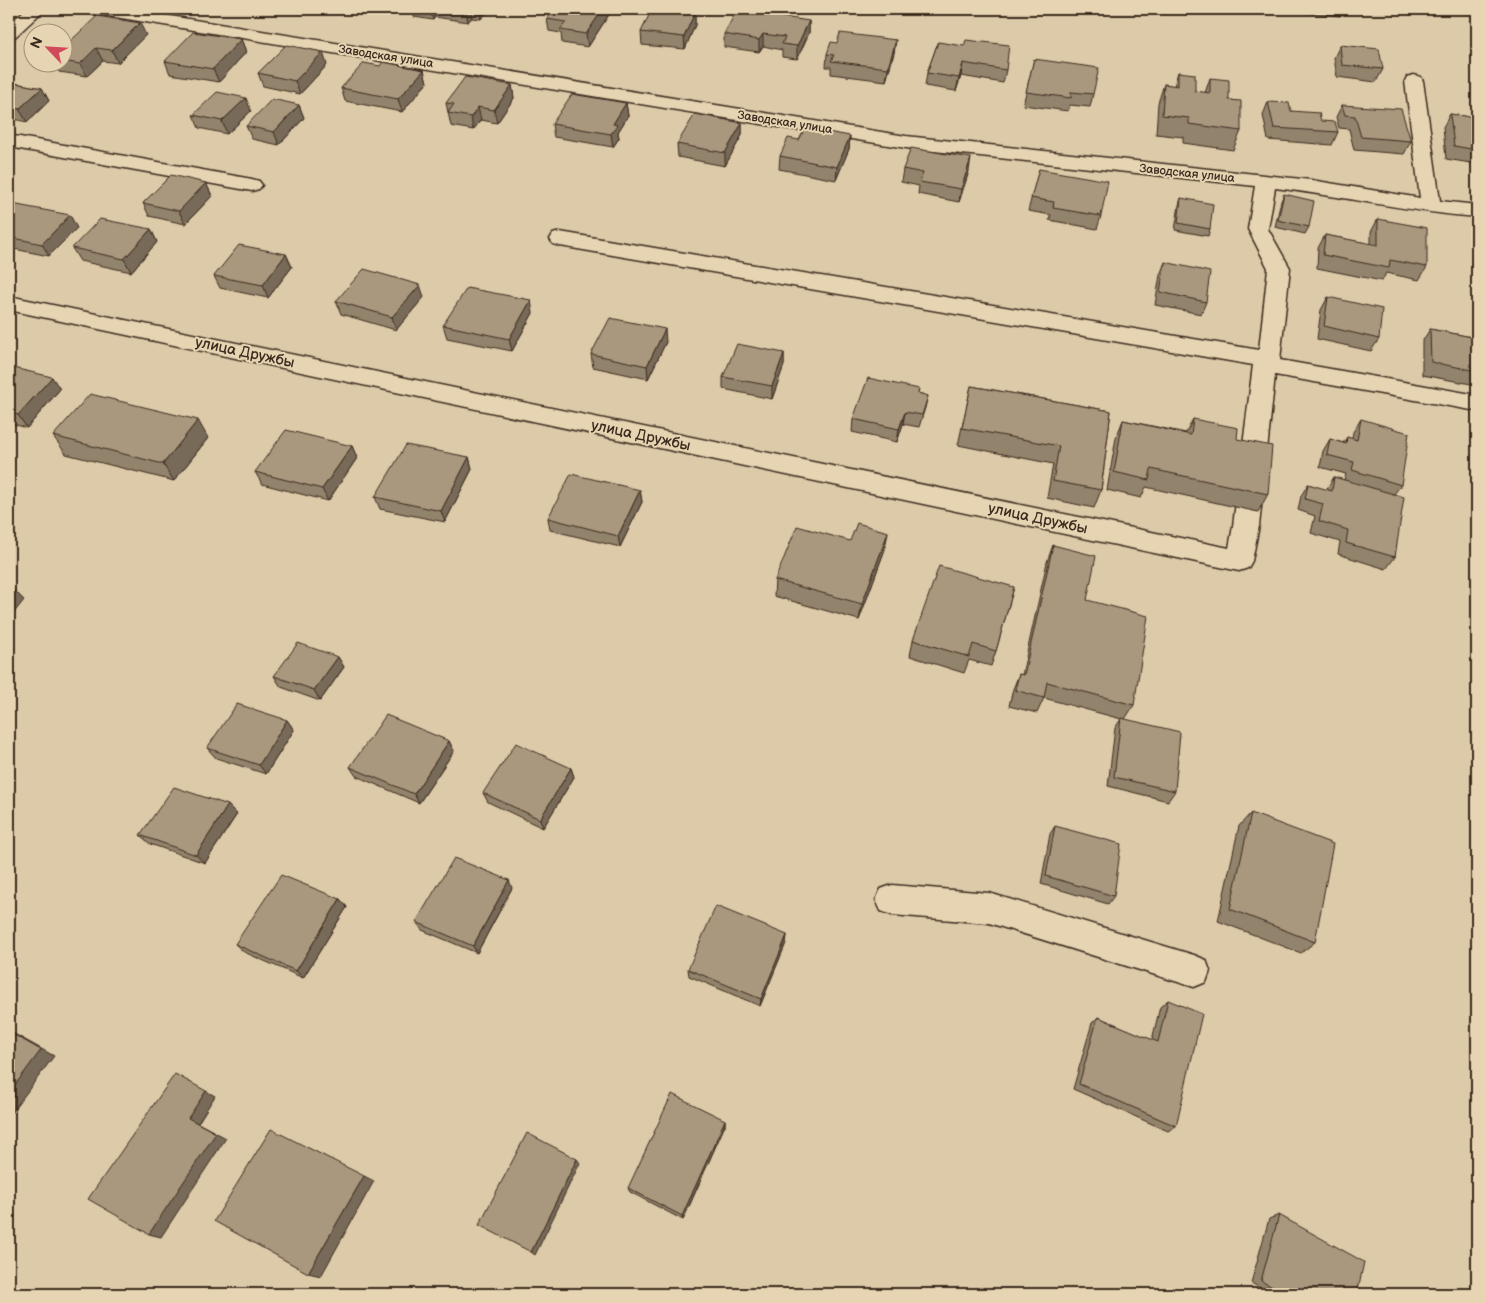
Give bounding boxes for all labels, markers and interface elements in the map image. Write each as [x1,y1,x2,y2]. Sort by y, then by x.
north arrow [22,22,72,72]
text: N [27,34,47,51]
street label: Заводская улица [337,42,434,71]
street label: Заводская улица [736,108,833,137]
street label: Заводская улица [1138,161,1235,186]
street label: улица Дружбы [194,333,296,372]
street label: улица Дружбы [590,416,692,455]
street label: улица Дружбы [987,499,1089,538]

